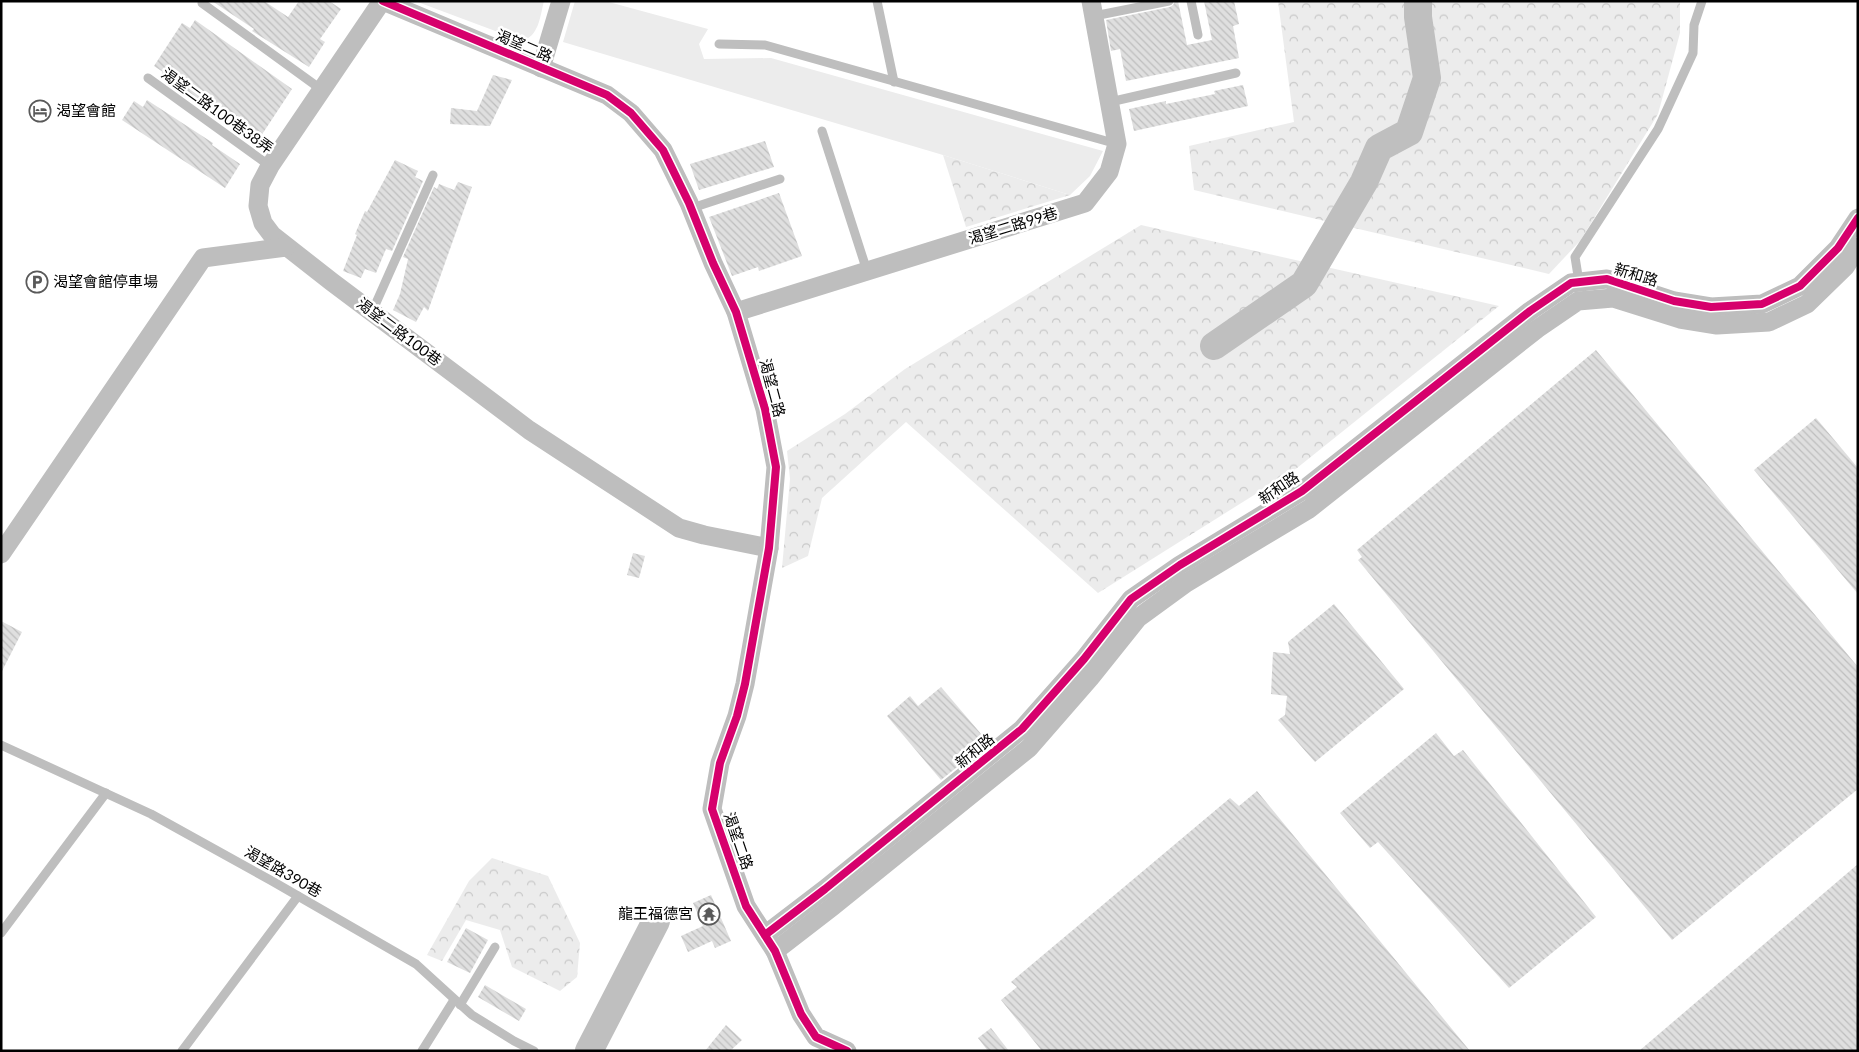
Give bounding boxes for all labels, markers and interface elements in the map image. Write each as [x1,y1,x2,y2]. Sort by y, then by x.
street label: 渴望二路 [493,25,556,65]
street label: 渴望二路100巷38弄 [158,64,277,157]
hotel icon: 渴望會館 [28,99,52,123]
place label: 渴望會館 [56,101,116,119]
street label: 渴望二路99巷 [966,203,1060,247]
street label: 新和路 [1612,259,1660,289]
parking icon: 渴望會館停車場 [25,270,49,294]
place label: 渴望會館停車場 [53,272,158,290]
street label: 渴望二路100巷 [354,294,445,369]
street label: 渴望二路 [757,356,789,419]
street label: 新和路 [1255,467,1302,507]
street label: 新和路 [951,729,998,771]
street label: 渴望二路 [721,809,757,872]
street label: 渴望路390巷 [242,842,325,900]
temple icon: 龍王福德宮 [697,902,721,926]
place label: 龍王福德宮 [618,904,693,922]

